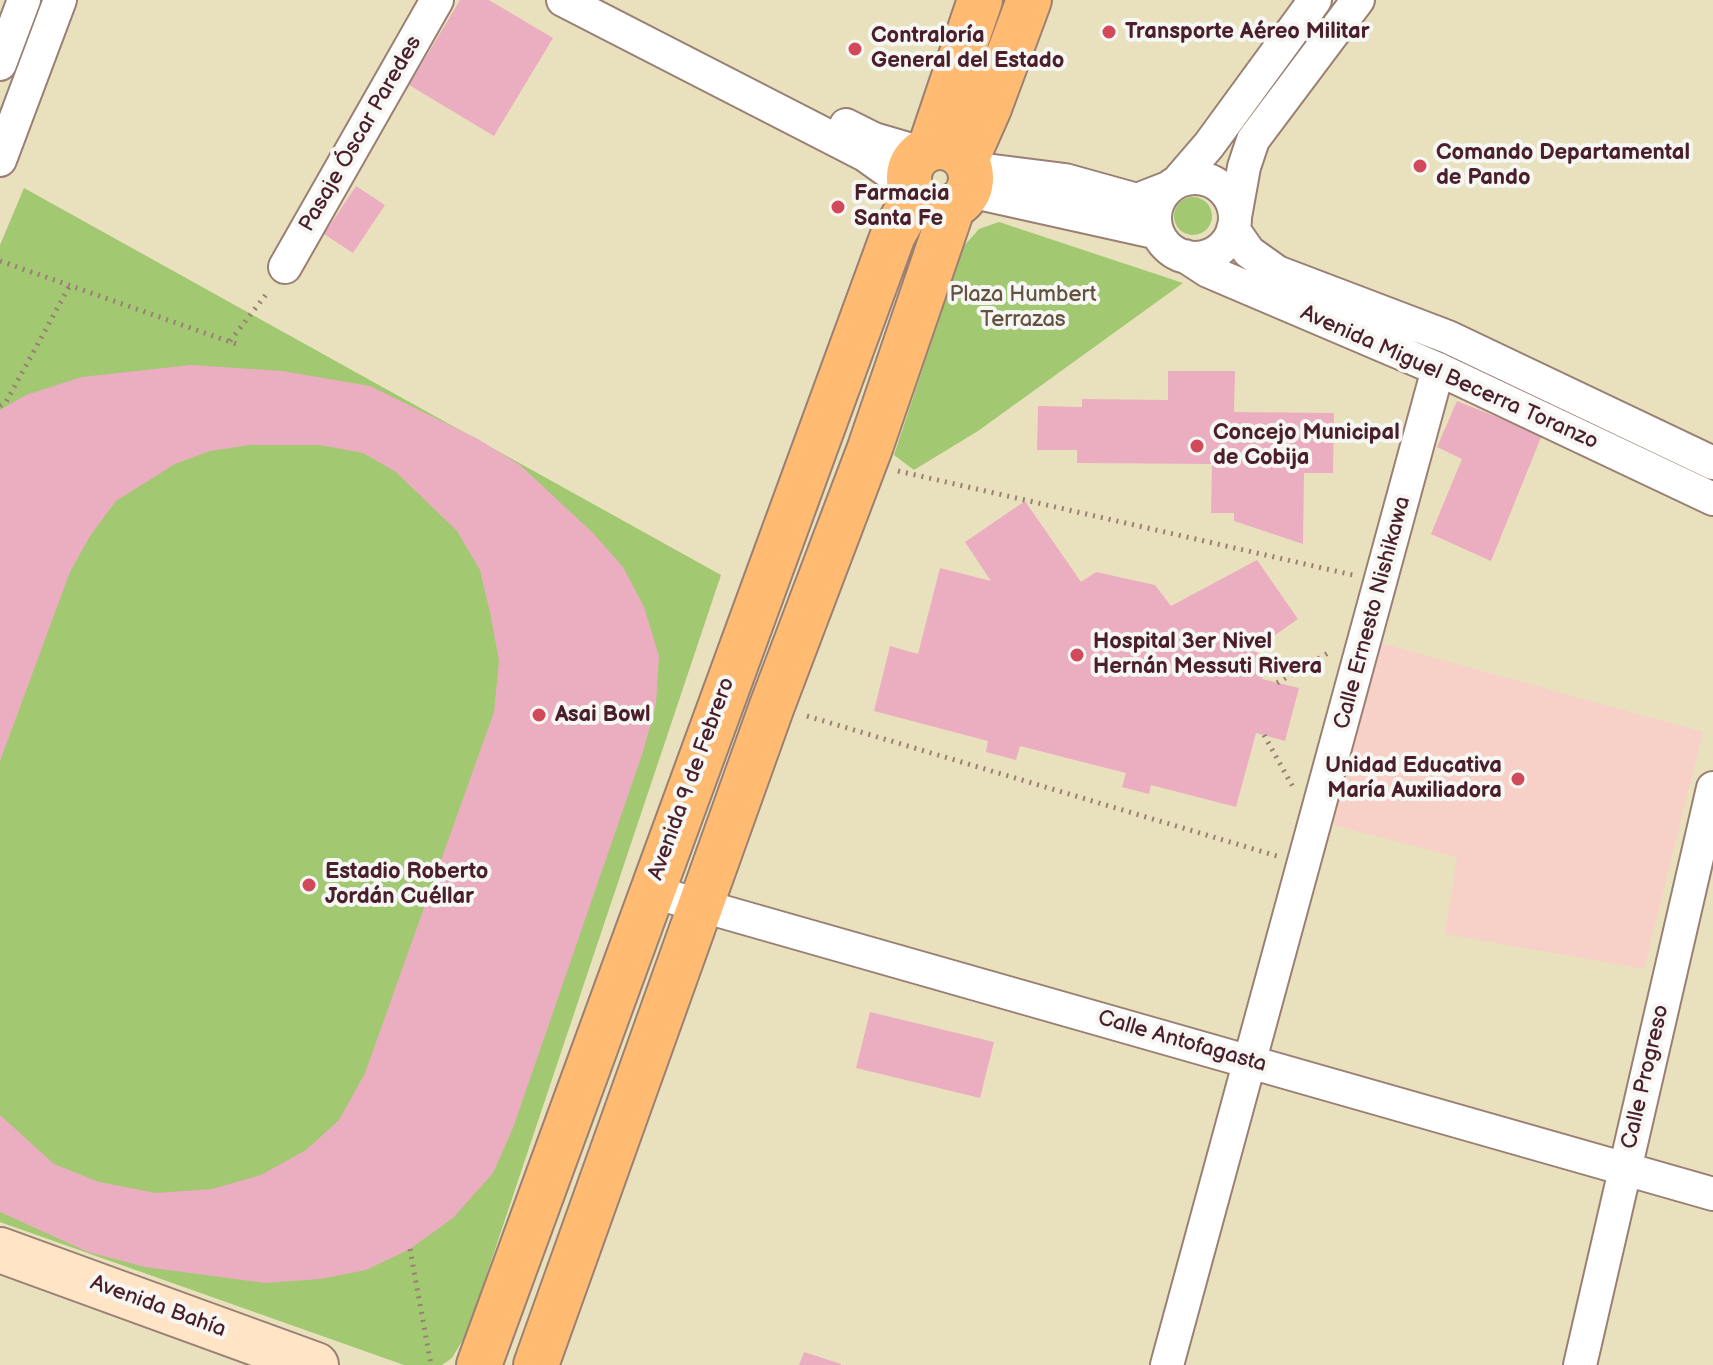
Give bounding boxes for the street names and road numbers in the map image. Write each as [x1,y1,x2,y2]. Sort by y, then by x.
street label: Pasaje Óscar Paredes [294,31,428,237]
street label: Avenida Miguel Becerra Toranzo [1296,300,1602,456]
street label: Calle Ernesto Nishikawa [1329,494,1417,732]
street label: Avenida 9 de Febrero [643,674,741,884]
street label: Calle Progreso [1617,1002,1675,1152]
street label: Calle Antofagasta [1095,1005,1269,1079]
street label: Avenida Bahía [87,1270,229,1344]

